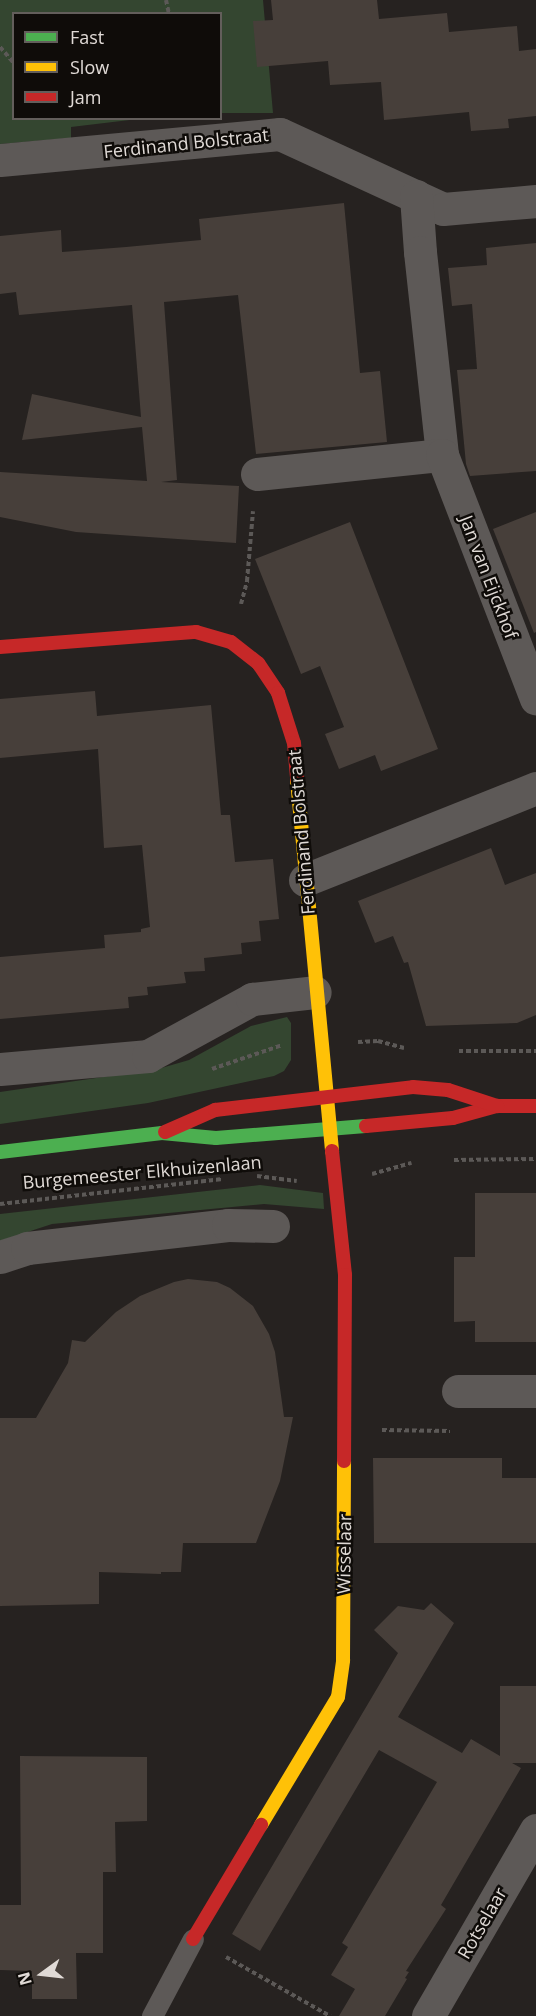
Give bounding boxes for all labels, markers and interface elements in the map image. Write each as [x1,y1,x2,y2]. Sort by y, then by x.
legend [12,12,222,120]
text: Fast [70,25,104,49]
text: Slow [70,55,109,79]
text: Jam [70,85,102,109]
street label: Ferdinand Bolstraat [102,124,270,162]
street label: Jan van Eijckhof [456,512,522,642]
street label: Ferdinand Bolstraat [283,748,319,916]
street label: Burgemeester Elkhuizenlaan [22,1151,262,1193]
street label: Wisselaar [333,1514,355,1594]
street label: Rotselaar [453,1883,511,1963]
north arrow [12,1944,72,2004]
text: N [12,1970,37,1988]

